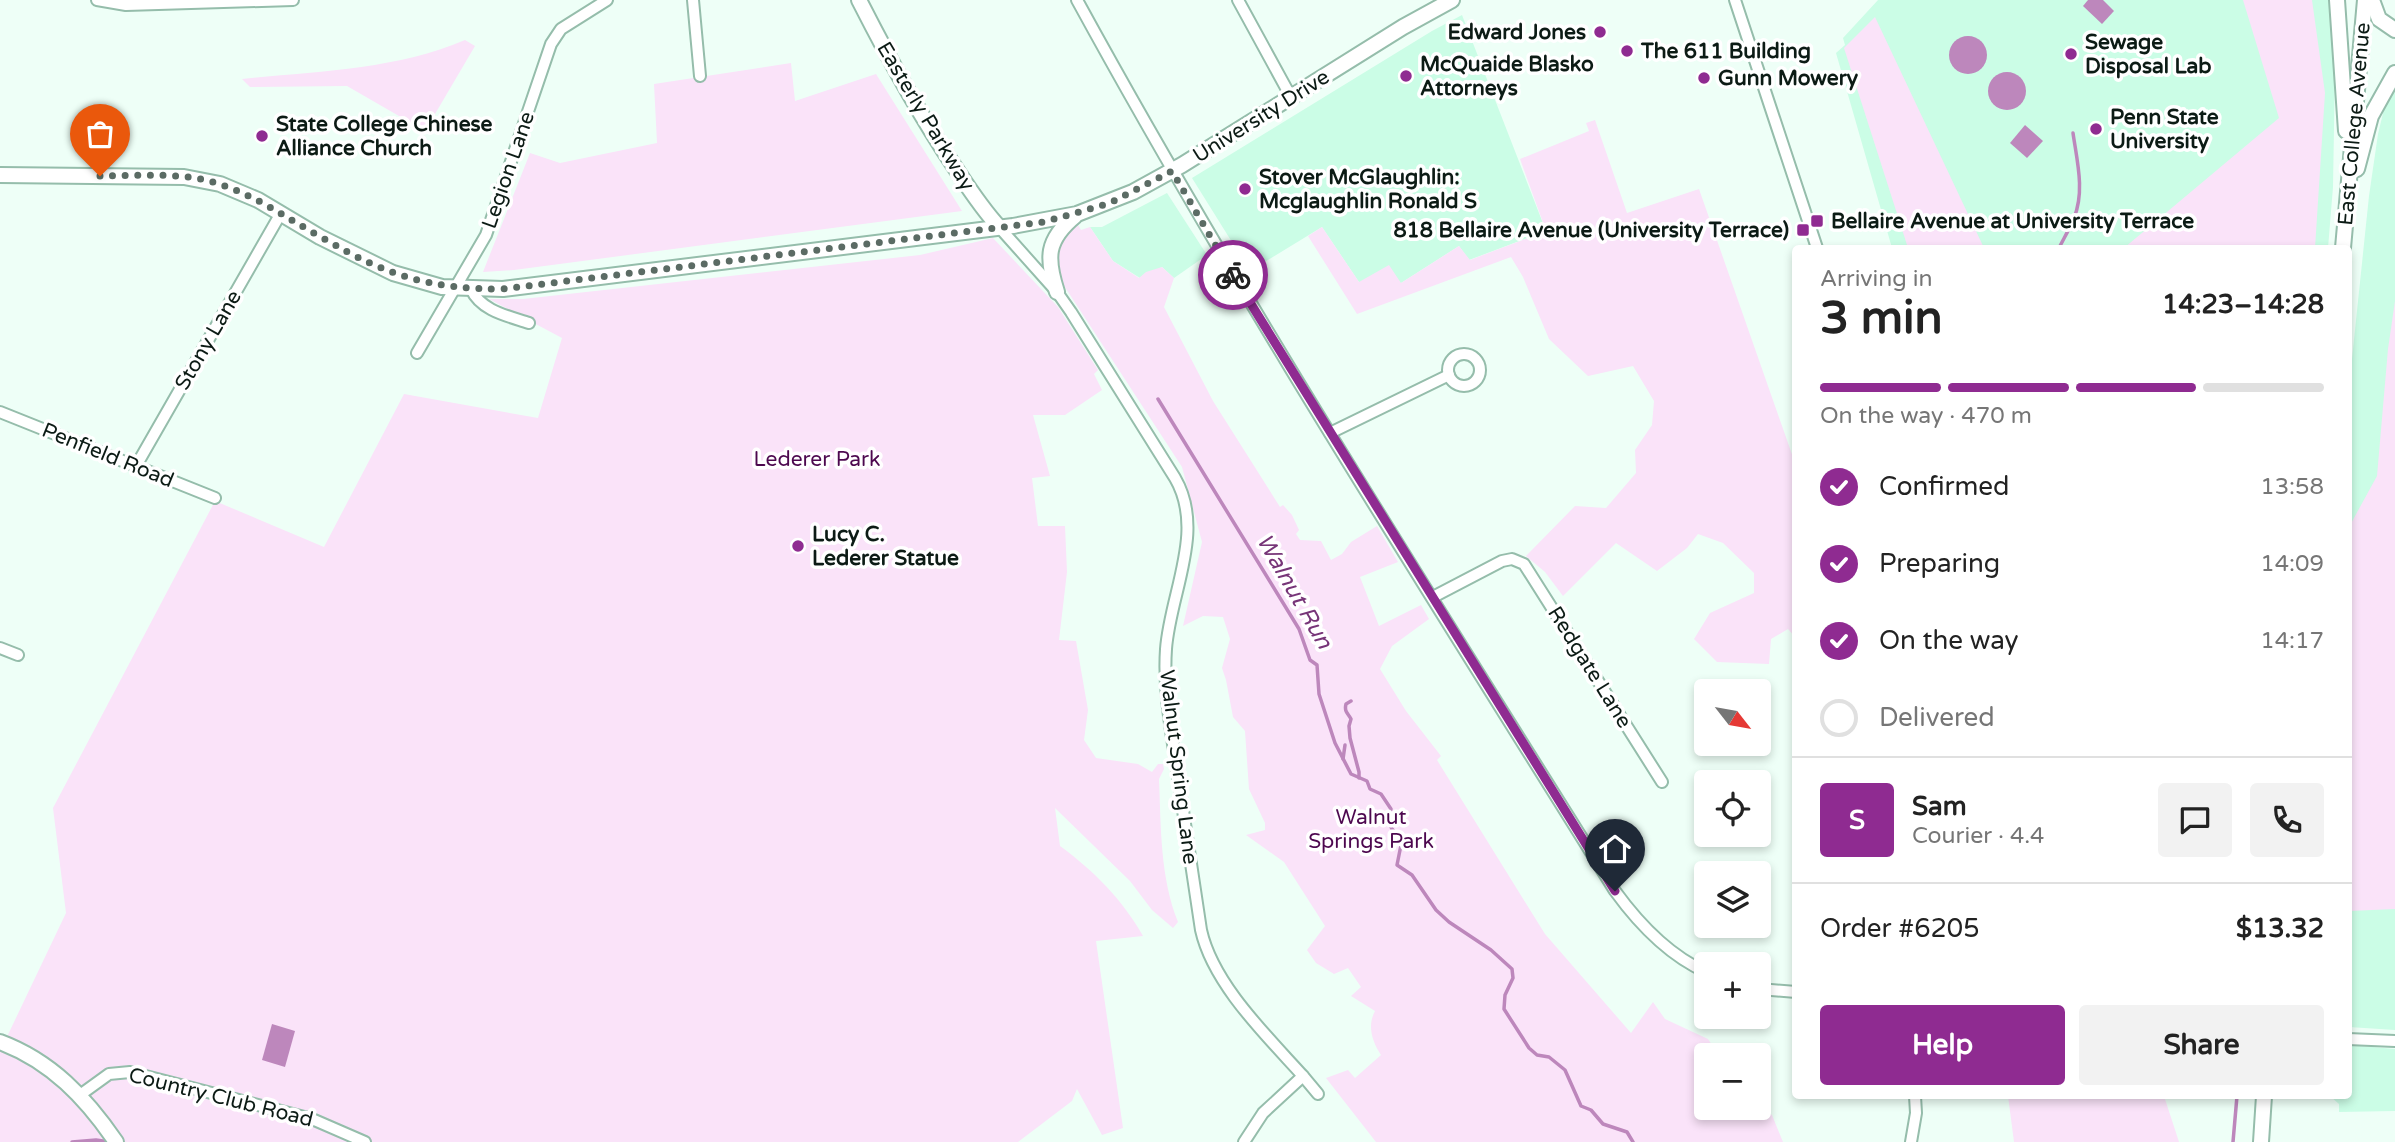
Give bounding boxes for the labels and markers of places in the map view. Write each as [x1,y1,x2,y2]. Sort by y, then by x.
place label: Edward Jones [1448,20,1586,45]
marker: Edward Jones [1592,24,1608,40]
place label: Sewage Disposal Lab [2085,30,2212,79]
place label: The 611 Building [1640,39,1811,64]
marker: The 611 Building [1619,43,1635,59]
marker: Sewage Disposal Lab [2063,46,2079,62]
place label: McQuaide Blasko Attorneys [1420,52,1594,101]
place label: Gunn Mowery [1718,66,1859,91]
marker: McQuaide Blasko Attorneys [1398,68,1414,84]
marker: Gunn Mowery [1696,70,1712,86]
pin [70,104,130,176]
place label: Penn State University [2110,105,2219,154]
place label: State College Chinese Alliance Church [276,112,493,161]
marker: Penn State University [2088,121,2104,137]
marker: State College Chinese Alliance Church [254,128,270,144]
place label: Stover McGlaughlin: Mcglaughlin Ronald S [1259,165,1477,214]
marker: Stover McGlaughlin: Mcglaughlin Ronald S [1237,181,1253,197]
place label: Bellaire Avenue at University Terrace [1831,209,2194,234]
marker: Bellaire Avenue at University Terrace [1809,213,1825,229]
place label: 818 Bellaire Avenue (University Terrace) [1393,218,1789,243]
marker: 818 Bellaire Avenue (University Terrace) [1795,222,1811,238]
place label: Lucy C. Lederer Statue [812,522,959,571]
marker: Lucy C. Lederer Statue [790,538,806,554]
pin [1585,819,1645,891]

